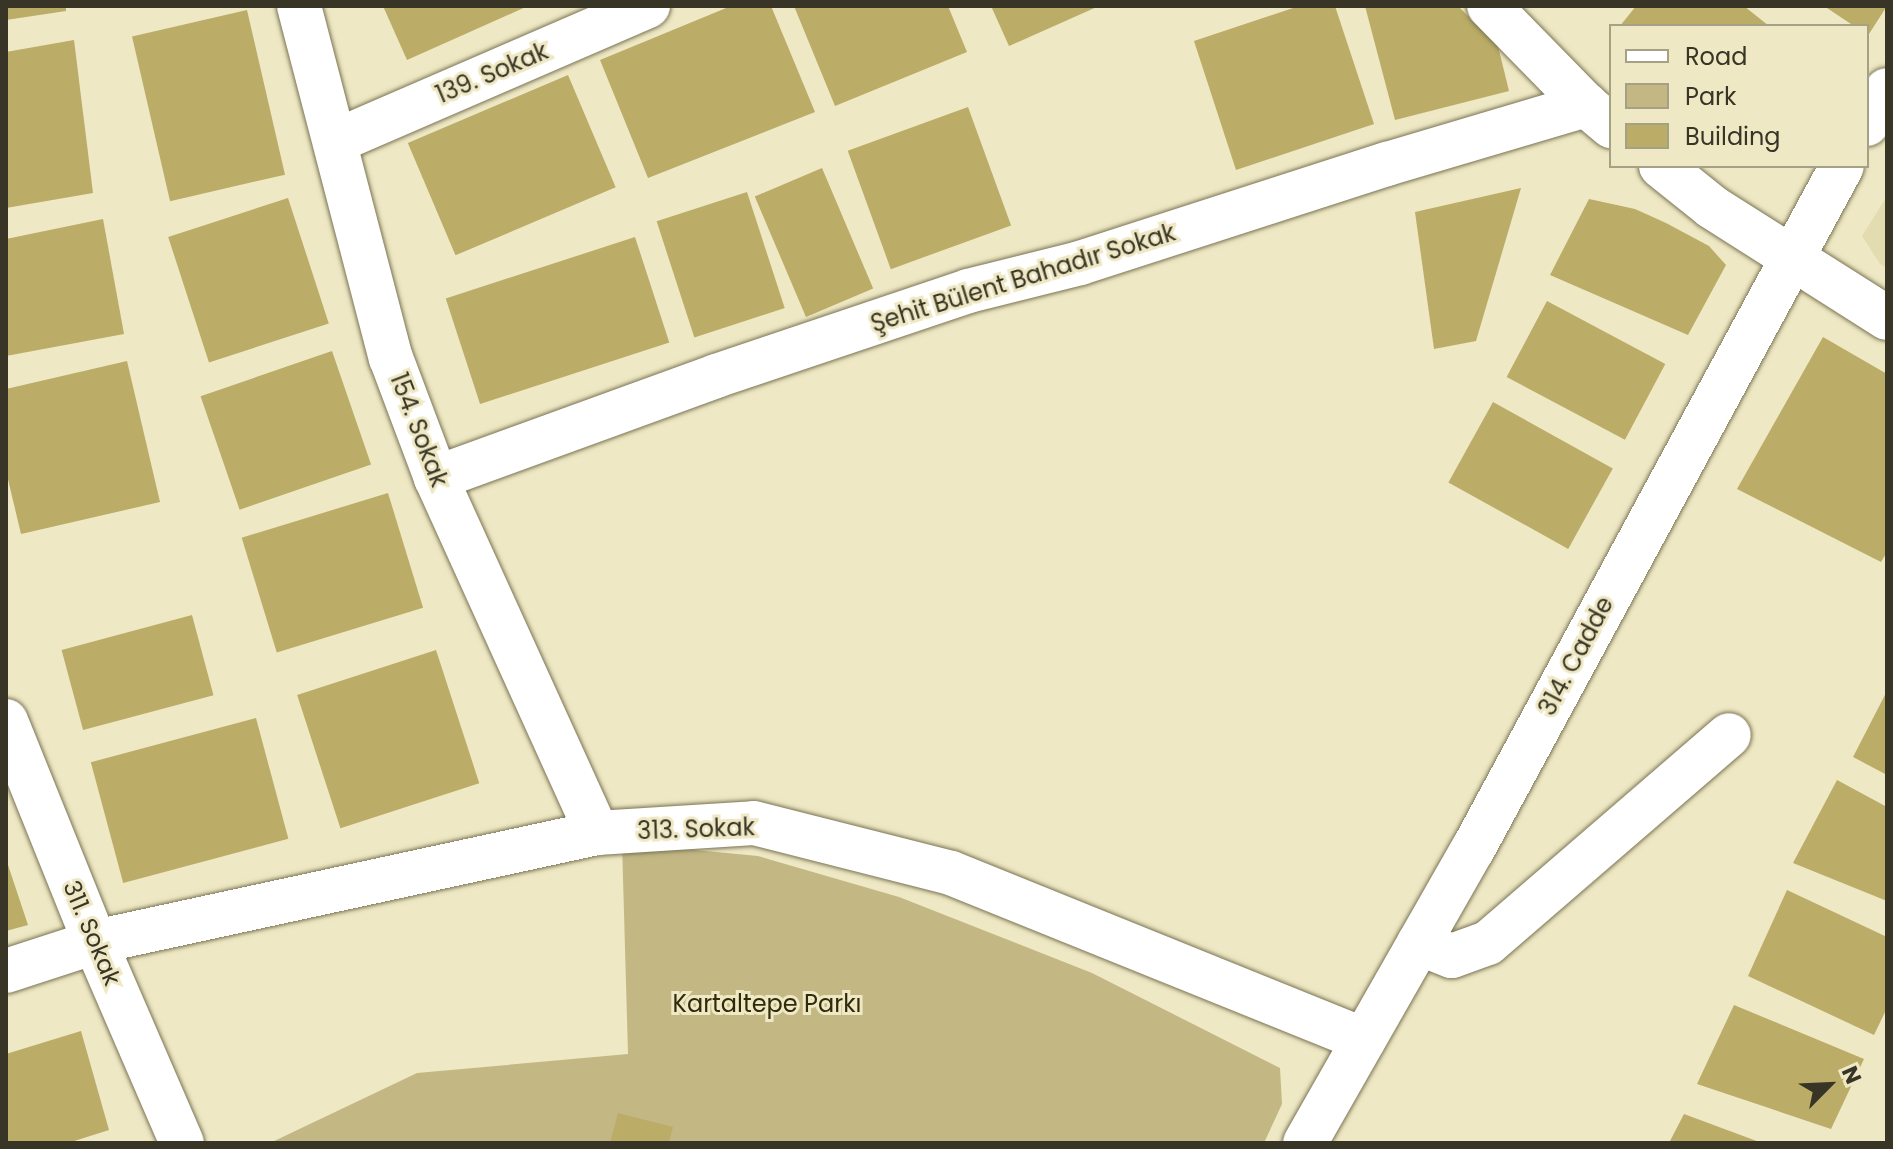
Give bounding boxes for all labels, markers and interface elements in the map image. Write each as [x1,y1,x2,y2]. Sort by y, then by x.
legend [1609,24,1869,168]
street label: 139. Sokak [432,37,552,109]
text: Road [1685,40,1747,73]
text: Park [1685,80,1736,113]
text: Building [1685,120,1781,153]
street label: Şehit Bülent Bahadır Sokak [867,218,1179,338]
street label: 154. Sokak [384,369,454,491]
street label: 314. Cadde [1533,592,1619,720]
street label: 313. Sokak [637,813,755,845]
street label: 311. Sokak [57,876,127,990]
park label: Kartaltepe Parkı [673,990,861,1018]
north arrow [1789,1045,1869,1125]
text: N [1834,1061,1869,1089]

